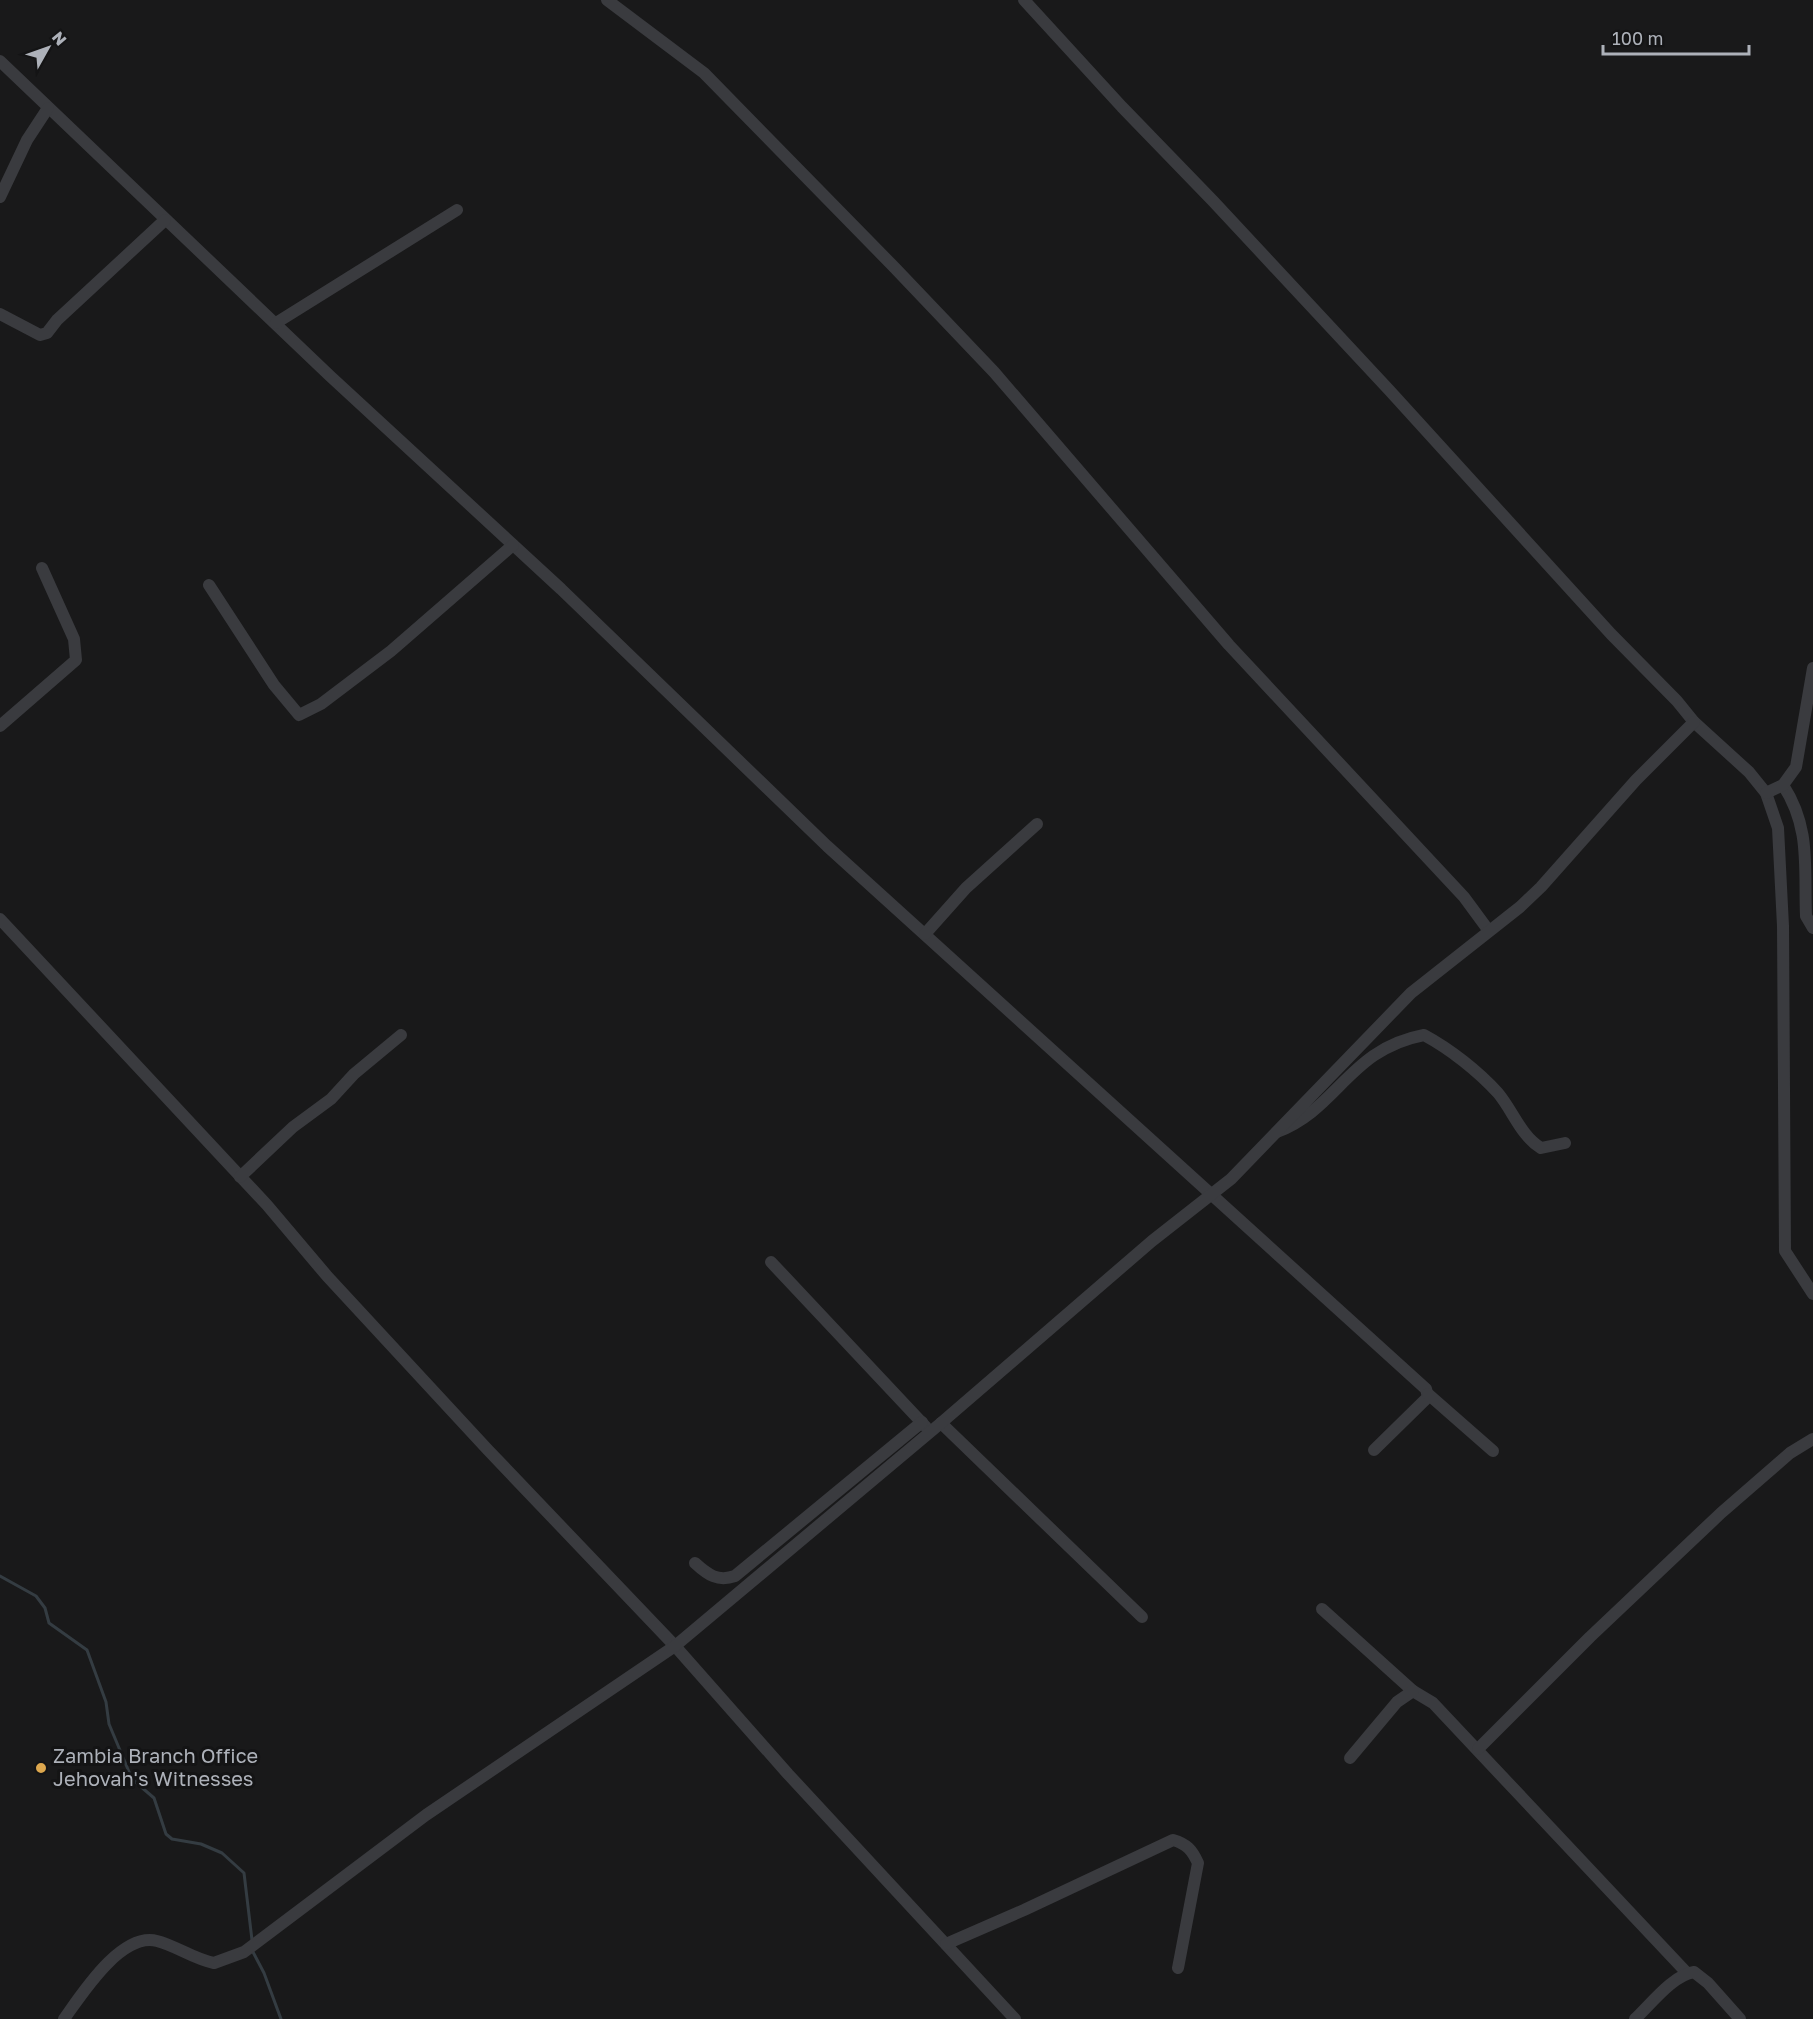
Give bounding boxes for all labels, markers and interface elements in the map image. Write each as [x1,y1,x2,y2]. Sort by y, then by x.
north arrow [18,18,78,78]
scale bar [1603,18,1748,56]
text: N [48,27,71,49]
text: 100 m [1612,27,1663,49]
place label: Zambia Branch Office Jehovah's Witnesses [53,1743,258,1790]
marker: Zambia Branch Office Jehovah's Witnesses [34,1761,48,1775]

